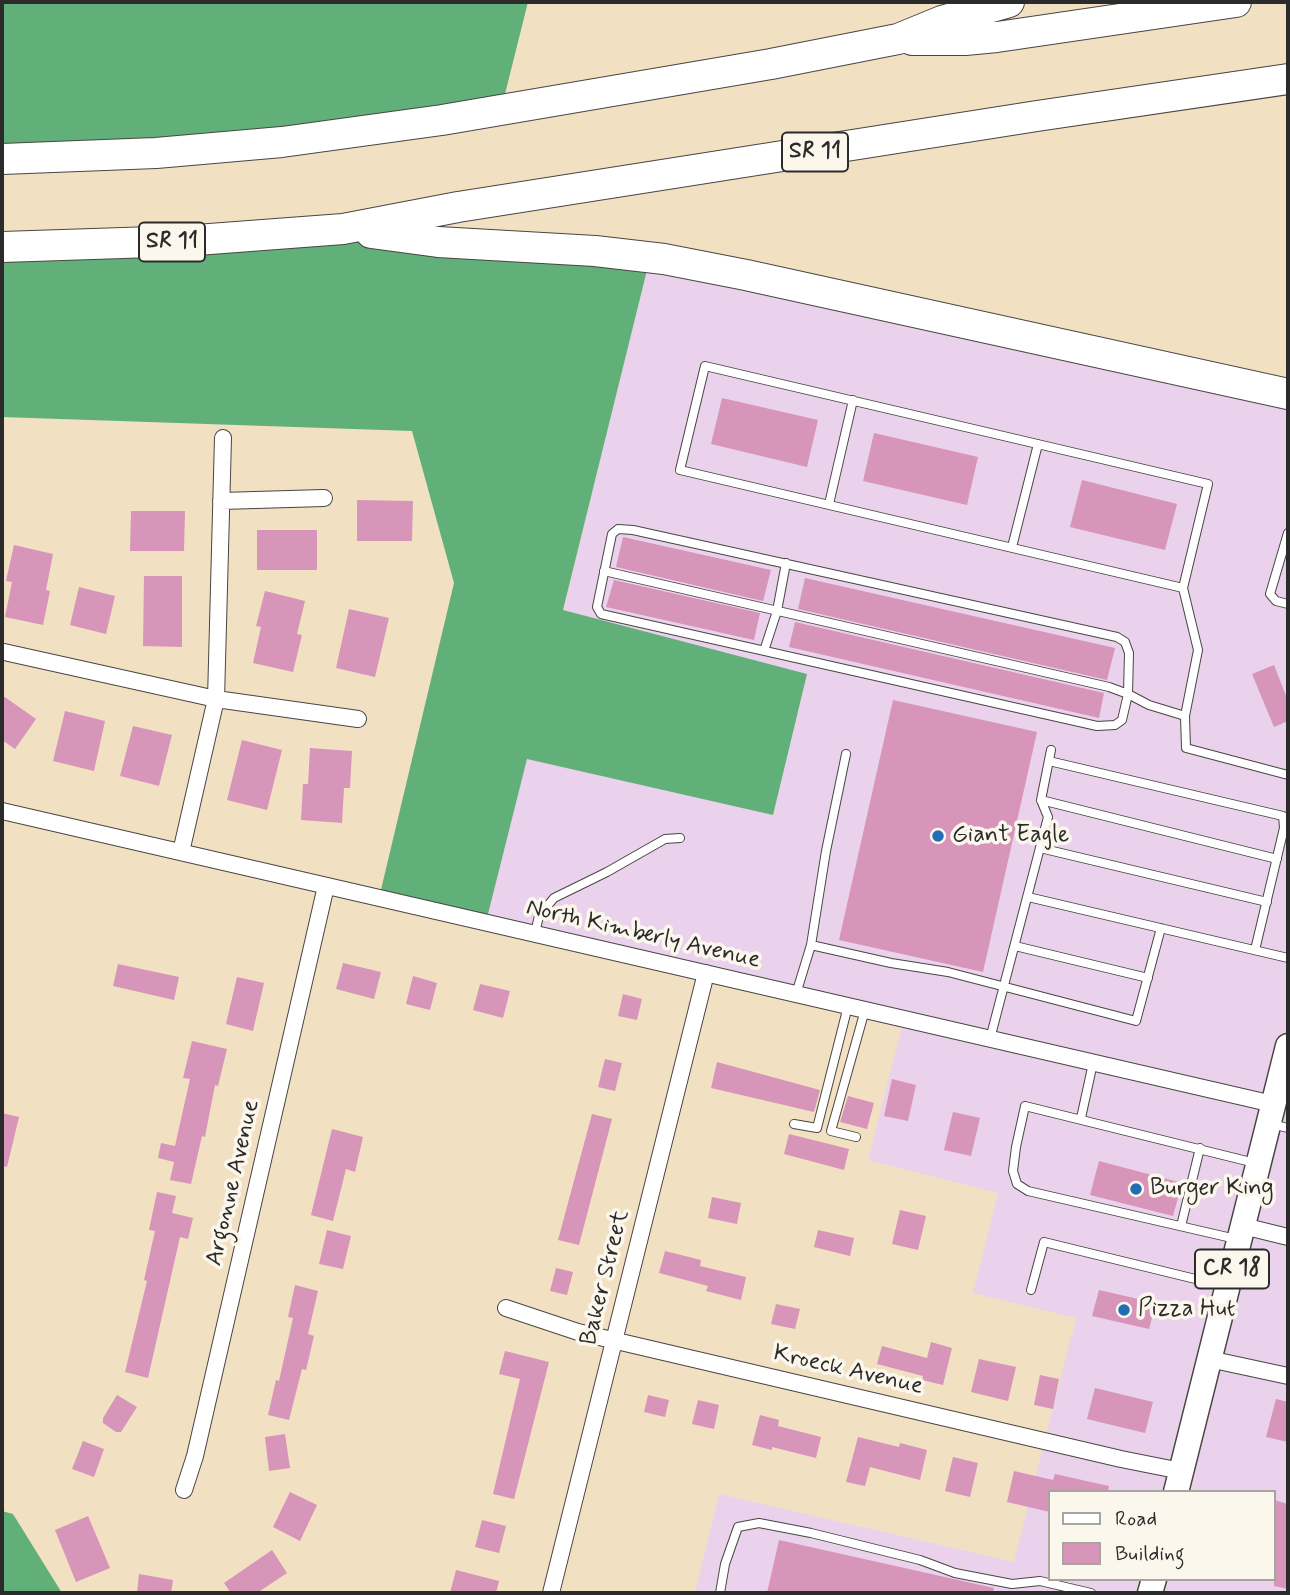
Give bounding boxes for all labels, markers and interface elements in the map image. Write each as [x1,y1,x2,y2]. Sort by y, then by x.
road number: SR 11 [782,132,848,172]
road number: SR 11 [139,222,205,262]
place label: Giant Eagle [952,822,1069,850]
marker: Giant Eagle [930,828,946,844]
street label: North Kimberly Avenue [523,894,763,976]
street label: Argonne Avenue [201,1097,267,1269]
place label: Burger King [1150,1175,1274,1203]
marker: Burger King [1128,1181,1144,1197]
street label: Baker Street [575,1207,637,1349]
road number: CR 18 [1195,1250,1269,1288]
place label: Pizza Hut [1138,1296,1235,1324]
marker: Pizza Hut [1116,1302,1132,1318]
street label: Kroeck Avenue [770,1340,926,1402]
legend [1048,1490,1276,1581]
text: Road [1115,1505,1157,1533]
text: Building [1115,1540,1185,1568]

